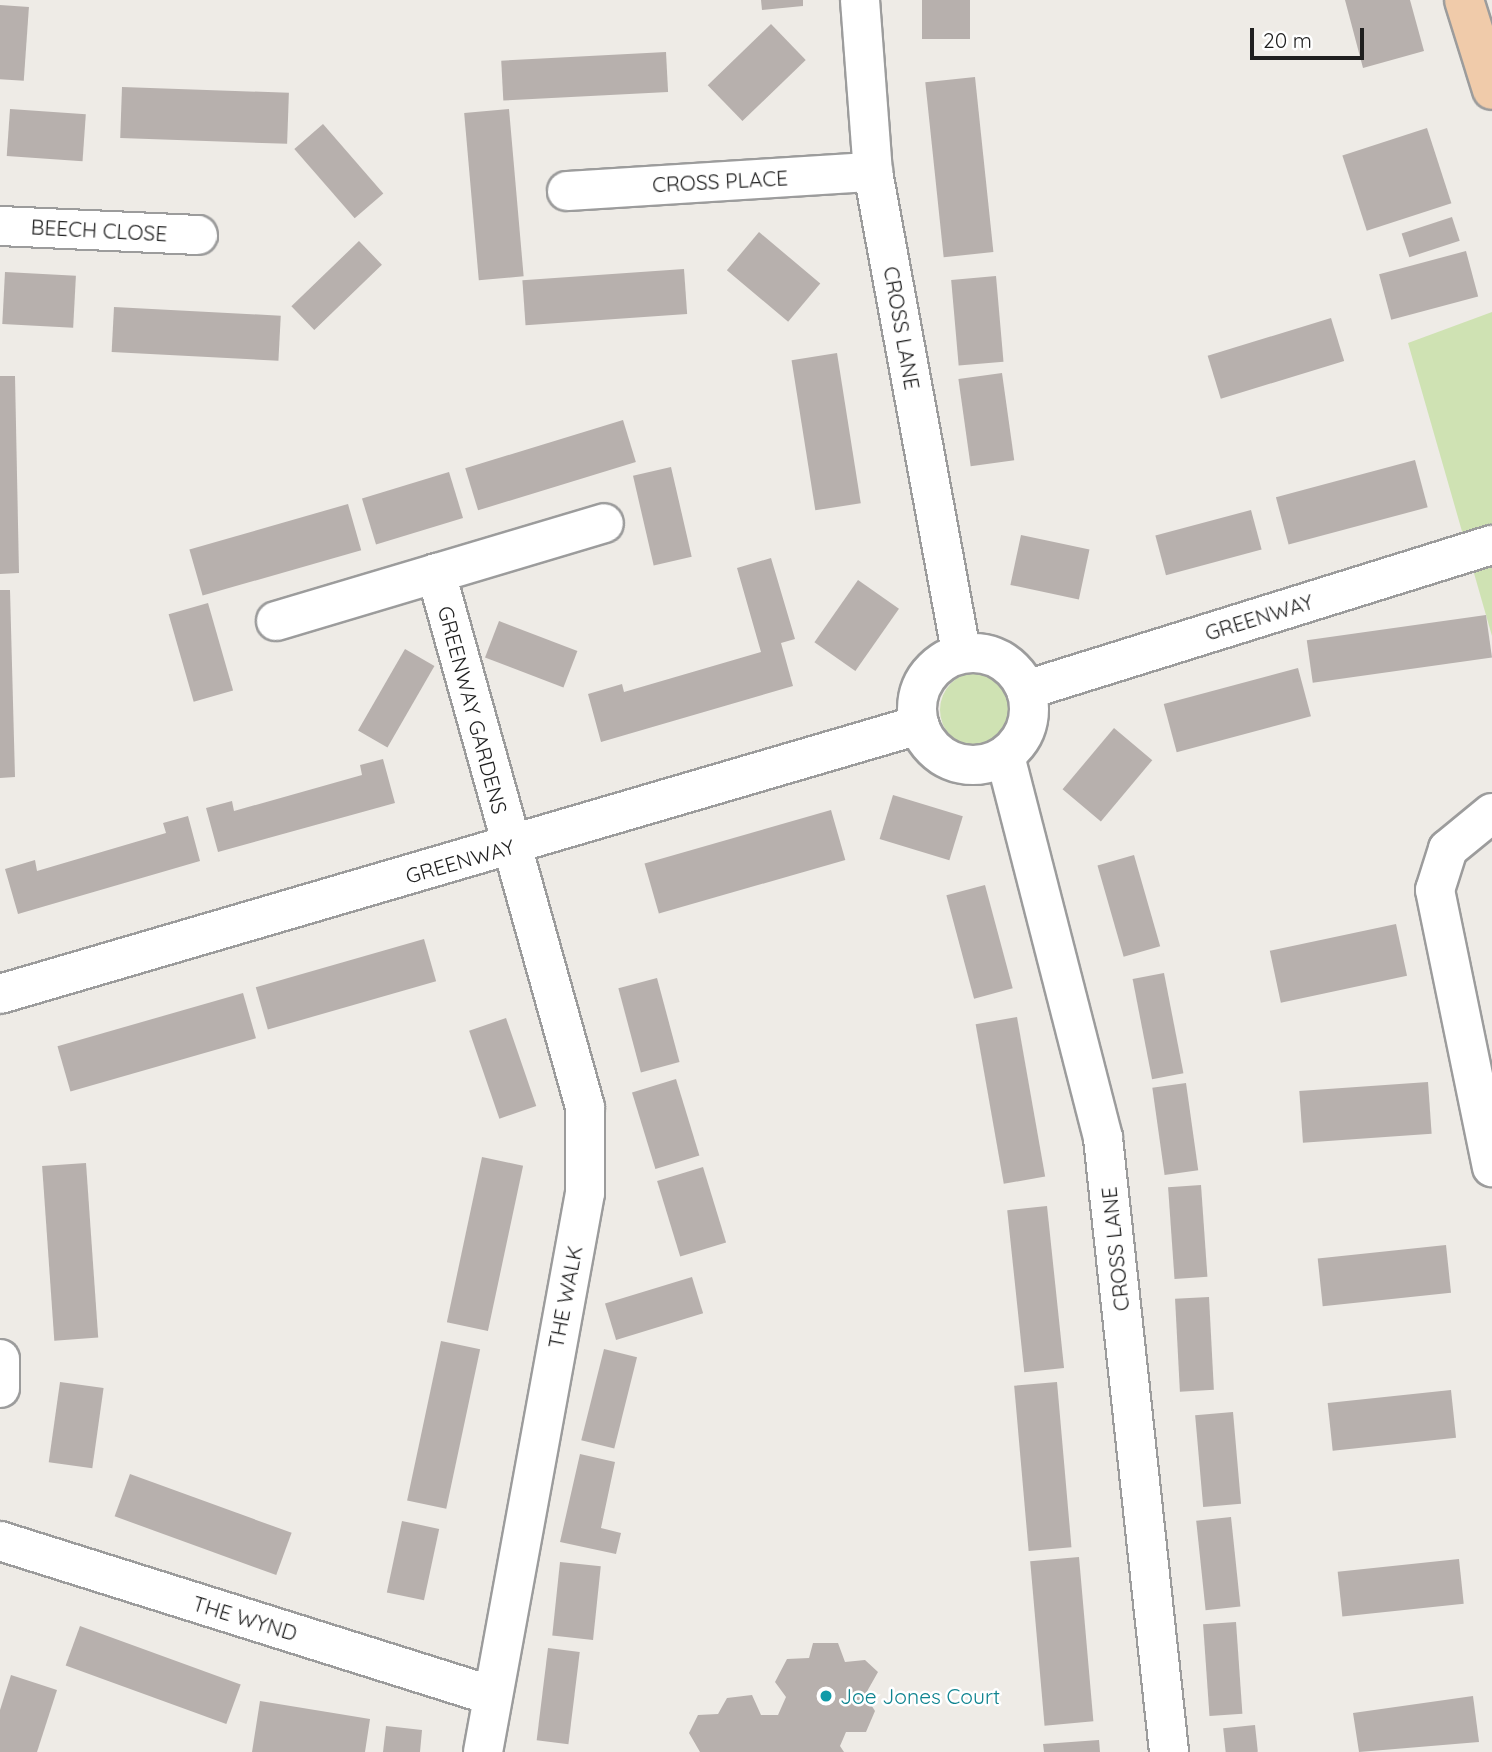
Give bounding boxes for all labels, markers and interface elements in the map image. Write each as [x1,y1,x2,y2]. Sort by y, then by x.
scale bar [1254,14,1368,58]
text: 20 m [1263,27,1312,53]
street label: CROSS PLACE [652,165,788,197]
street label: BEECH CLOSE [30,214,168,246]
street label: CROSS LANE [879,264,925,392]
street label: GREENWAY [1202,589,1316,645]
street label: GREENWAY GARDENS [433,603,513,817]
street label: GREENWAY [403,833,517,889]
street label: CROSS LANE [1096,1186,1134,1312]
street label: THE WALK [543,1243,587,1351]
street label: THE WYND [190,1590,300,1646]
place label: Joe Jones Court [840,1683,1000,1709]
marker: Joe Jones Court [818,1688,834,1704]

